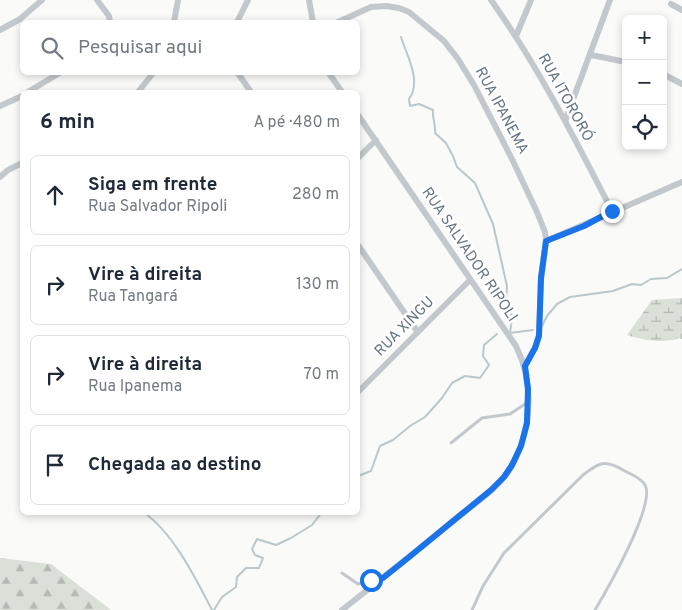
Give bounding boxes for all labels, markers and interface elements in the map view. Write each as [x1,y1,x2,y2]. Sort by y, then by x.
map controls [622,15,667,150]
button: + [622,15,667,60]
search box [20,20,360,75]
icon: search [38,34,66,62]
text: Pesquisar aqui [78,36,202,60]
street label: RUA ITORORÓ [533,50,599,145]
button: − [622,60,667,105]
street label: RUA IPANEMA [470,64,532,158]
button: locate [622,105,667,150]
text: 6 min [40,109,95,136]
text: A pé · 480 m [253,113,340,133]
text: Siga em frente [88,173,217,197]
icon: ahead [41,181,69,209]
street label: RUA SALVADOR RIPOLI [417,184,521,326]
text: 280 m [292,185,339,205]
text: Rua Salvador Ripoli [88,197,227,217]
route end [601,200,624,223]
text: Vire à direita [88,263,202,287]
icon: right [41,271,69,299]
text: 130 m [296,275,339,295]
text: Rua Tangará [88,287,178,307]
street label: RUA XINGU [371,293,439,361]
text: Vire à direita [88,353,202,377]
icon: right [41,361,69,389]
text: 70 m [304,365,339,385]
text: Rua Ipanema [88,377,182,397]
icon: arrive [41,451,69,479]
text: Chegada ao destino [88,453,262,477]
route start [360,569,383,592]

